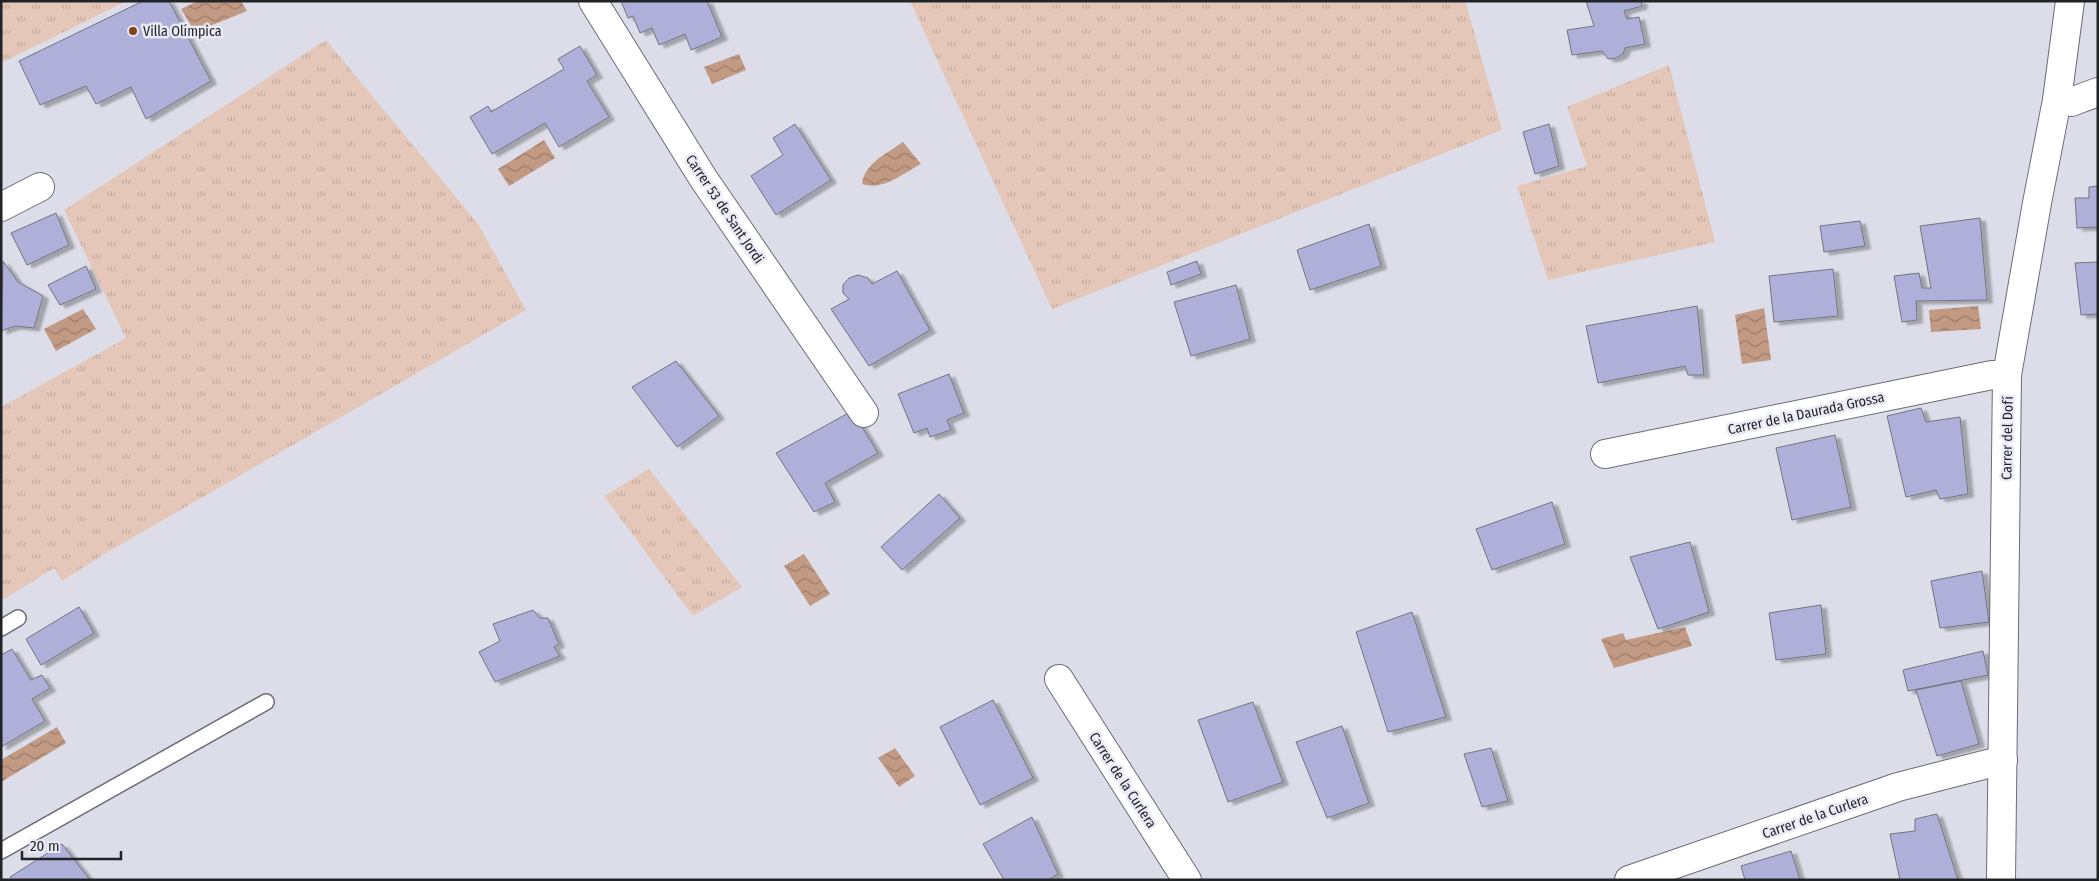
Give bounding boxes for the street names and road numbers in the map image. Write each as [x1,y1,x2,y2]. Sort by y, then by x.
street label: Carrer 53 de Sant Jordi [682,152,767,267]
street label: Carrer de la Daurada Grossa [1726,389,1886,438]
street label: Carrer del Dofí [1998,395,2017,480]
street label: Carrer de la Curlera [1085,729,1160,831]
street label: Carrer de la Curlera [1760,790,1870,843]

